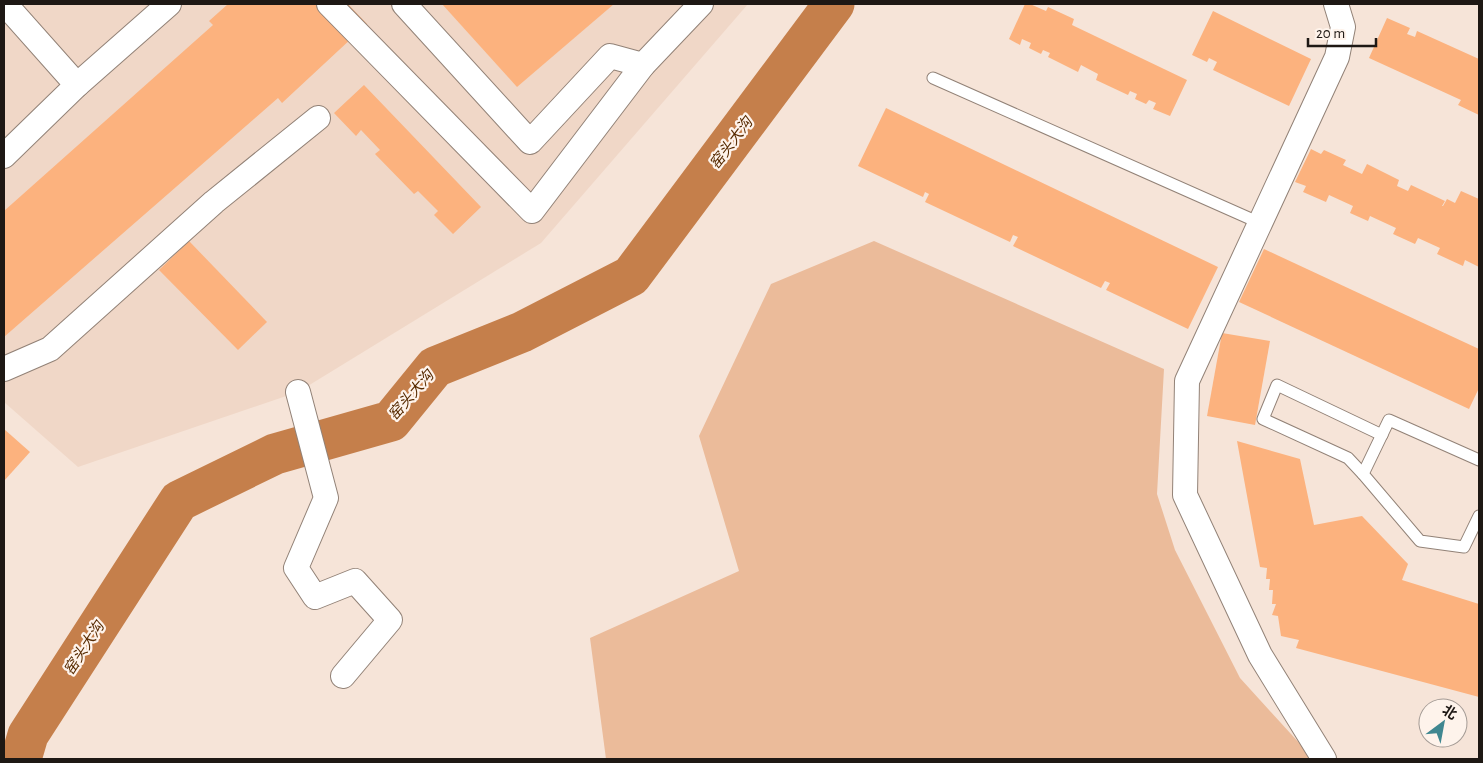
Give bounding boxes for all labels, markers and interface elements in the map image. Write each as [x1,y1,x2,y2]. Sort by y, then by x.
scale bar [1308,15,1376,47]
text: 20 m [1316,26,1345,41]
water label: 窑头大沟 [707,113,757,172]
water label: 窑头大沟 [385,366,438,423]
water label: 窑头大沟 [61,617,108,678]
north arrow [1418,698,1468,748]
text: 北 [1440,702,1460,722]

